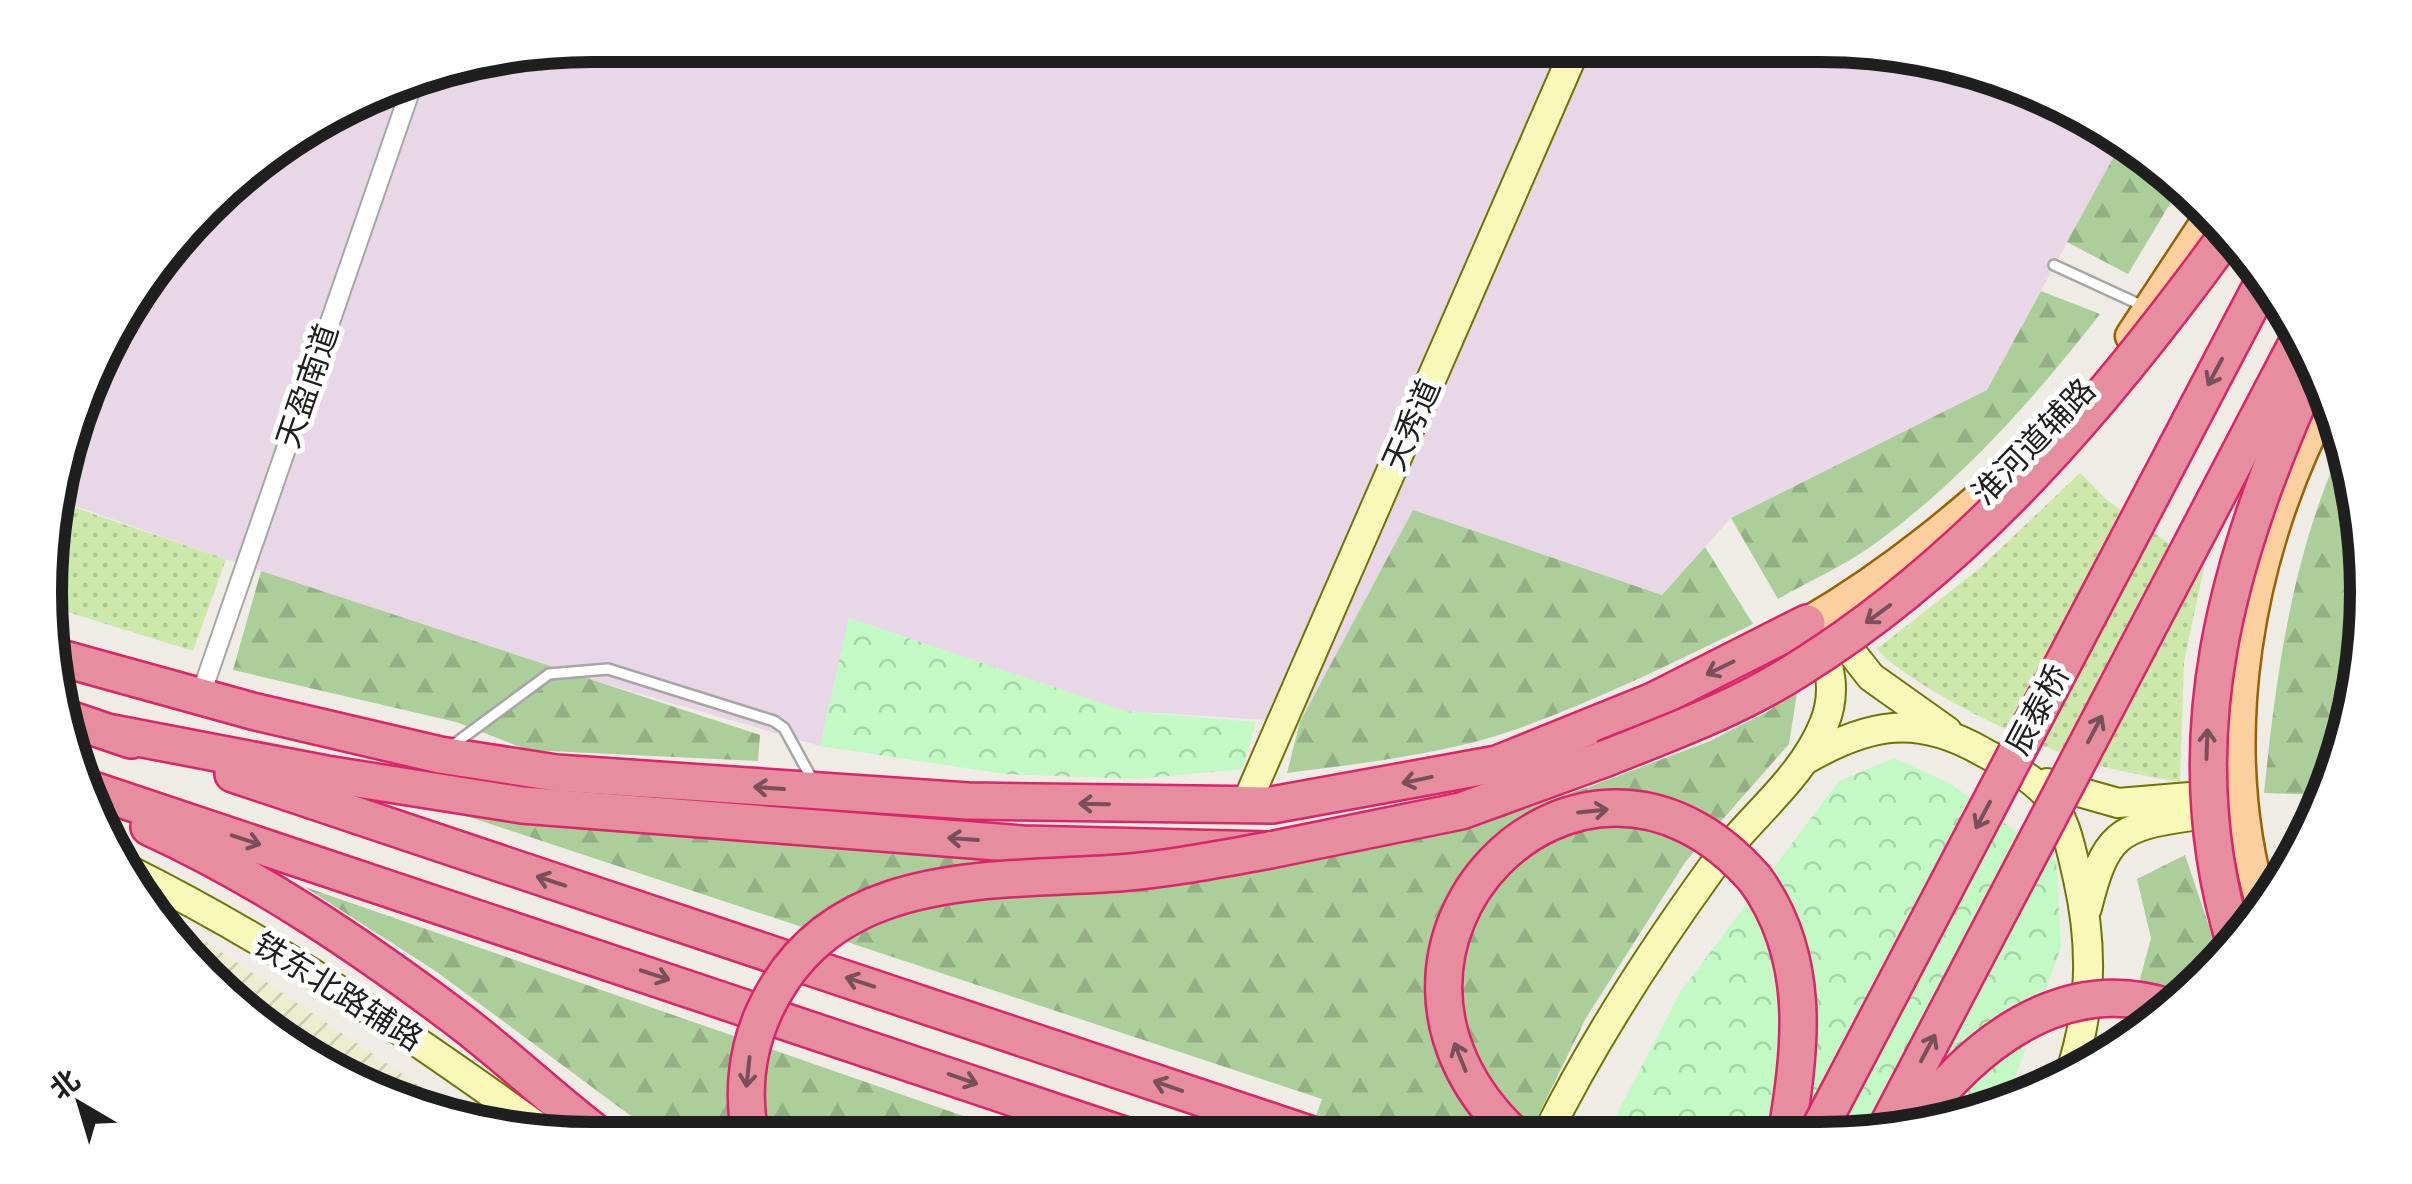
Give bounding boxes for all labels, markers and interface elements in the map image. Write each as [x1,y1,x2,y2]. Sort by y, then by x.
street label: 天盈南道 [270,319,346,453]
one-way arrow [2205,357,2225,387]
street label: 淮河道辅路 [1965,372,2103,512]
street label: 天秀道 [1376,374,1448,476]
one-way arrow [1865,603,1892,624]
one-way arrow [1706,659,1735,678]
street label: 辰泰桥 [1999,659,2077,761]
one-way arrow [2086,715,2105,745]
one-way arrow [2198,729,2217,761]
one-way arrow [1402,772,1434,791]
one-way arrow [754,779,786,798]
one-way arrow [1078,795,1110,814]
one-way arrow [1973,800,1993,830]
one-way arrow [1577,802,1609,821]
one-way arrow [947,829,979,848]
one-way arrow [230,833,262,851]
one-way arrow [536,870,568,888]
street label: 铁东北路辅路 [247,925,429,1059]
one-way arrow [638,968,670,986]
one-way arrow [845,972,876,990]
one-way arrow [1919,1034,1938,1063]
one-way arrow [1449,1042,1467,1072]
north arrow [30,1054,130,1154]
one-way arrow [738,1056,757,1088]
text: 北 [44,1063,86,1106]
one-way arrow [946,1071,977,1089]
one-way arrow [1153,1076,1184,1094]

